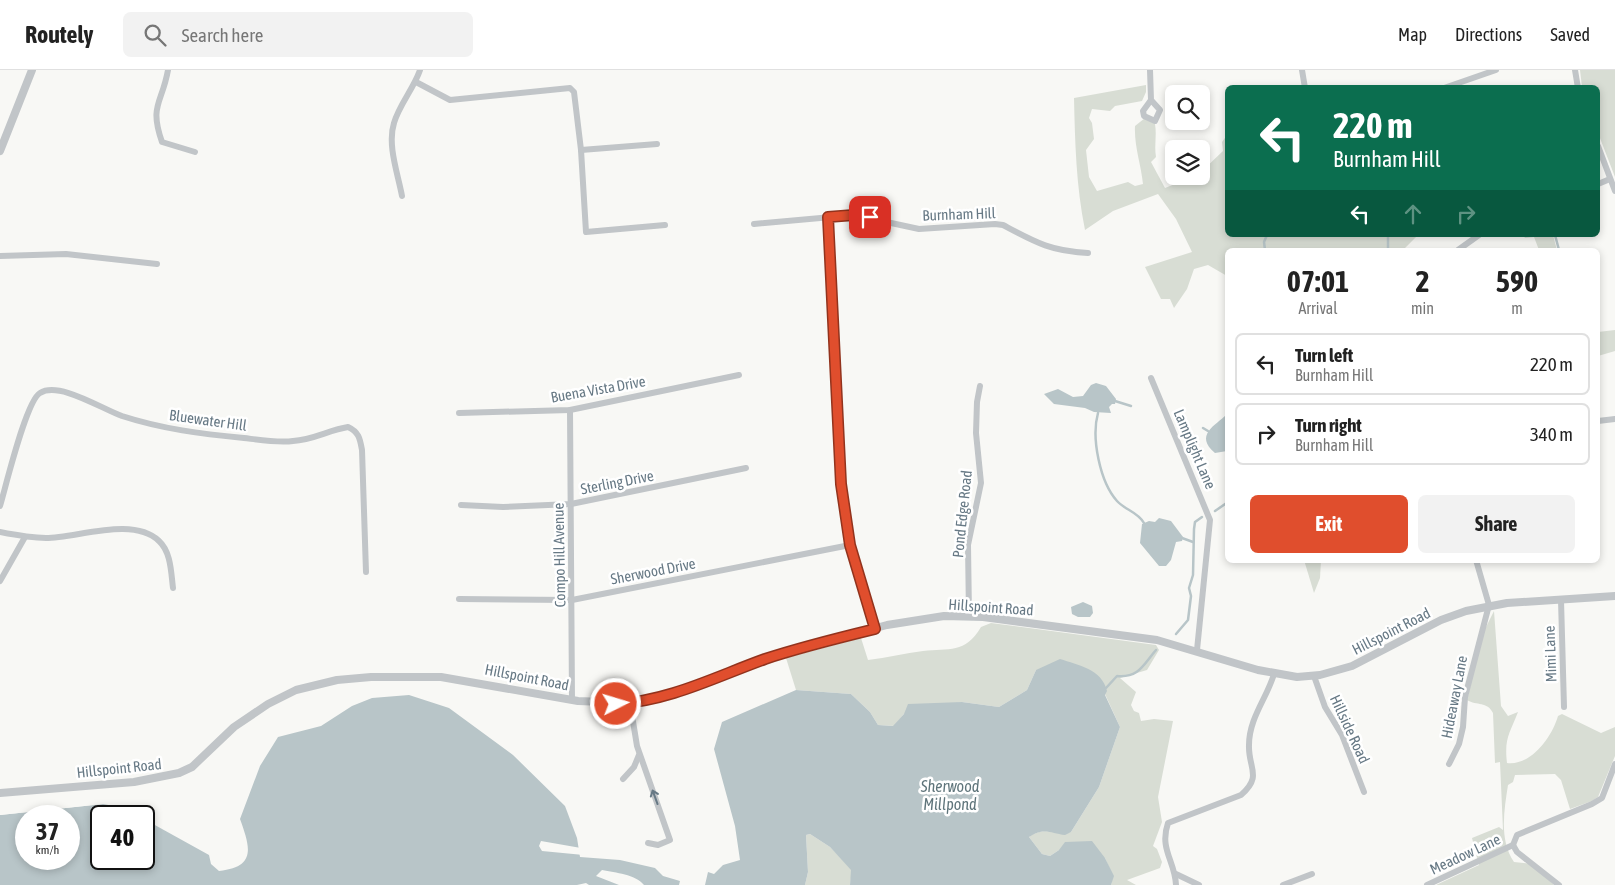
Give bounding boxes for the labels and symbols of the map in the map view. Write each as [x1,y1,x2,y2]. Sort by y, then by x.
pin [849,196,891,238]
street label: Burnham Hill [922,204,996,224]
street label: Buena Vista Drive [549,372,647,406]
street label: Bluewater Hill [168,406,248,434]
street label: Lamplight Lane [1171,407,1220,492]
street label: Sterling Drive [579,467,655,497]
street label: Pond Edge Road [949,469,975,559]
street label: Compo Hill Avenue [550,502,568,607]
street label: Sherwood Drive [609,554,697,588]
street label: Hillspoint Road [948,596,1034,618]
street label: Hillspoint Road [1349,604,1433,658]
street label: Mimi Lane [1541,625,1559,683]
street label: Hideaway Lane [1438,654,1470,740]
street label: Hillspoint Road [484,661,570,693]
position arrow [589,677,641,729]
street label: Hillside Road [1327,692,1373,766]
street label: Hillspoint Road [76,755,162,781]
water label: Sherwood Millpond [920,777,980,814]
one-way arrow [650,789,659,805]
speed limit sign: 40 [90,805,155,870]
street label: Meadow Lane [1427,830,1503,878]

